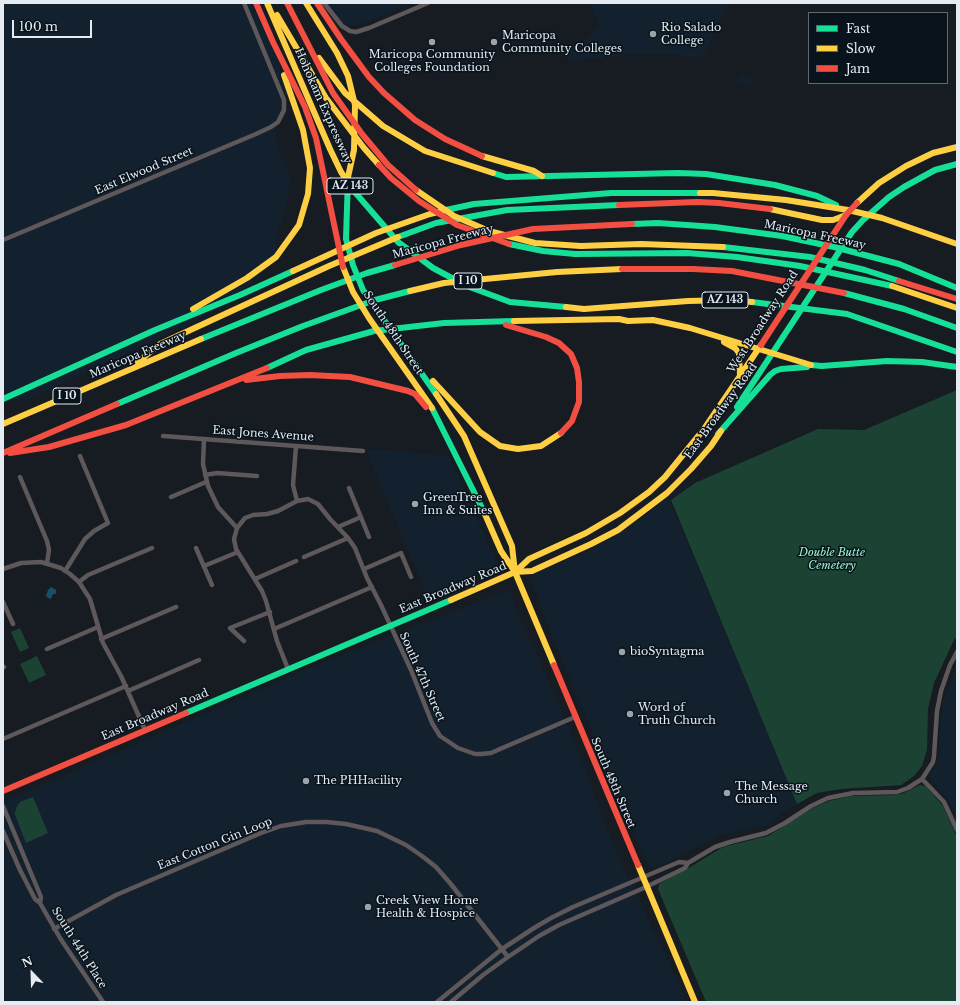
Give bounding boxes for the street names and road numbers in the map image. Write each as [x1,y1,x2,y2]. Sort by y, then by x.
street label: Hohokam Expressway [291,46,355,166]
street label: East Elwood Street [93,144,195,198]
road number: AZ 143 [327,178,373,194]
street label: Maricopa Freeway [763,218,867,252]
street label: Maricopa Freeway [391,222,495,262]
street label: West Broadway Road [725,268,801,376]
road number: I 10 [454,273,482,289]
street label: South 48th Street [360,289,426,377]
road number: AZ 143 [702,292,748,308]
street label: Maricopa Freeway [88,329,188,381]
street label: East Broadway Road [682,361,760,461]
road number: I 10 [53,388,81,404]
street label: East Jones Avenue [212,424,314,444]
street label: East Broadway Road [397,559,509,617]
street label: South 47th Street [396,630,448,724]
street label: East Broadway Road [99,686,211,744]
street label: South 48th Street [588,735,638,831]
street label: East Cotton Gin Loop [156,815,274,873]
street label: South 44th Place [49,905,109,991]

